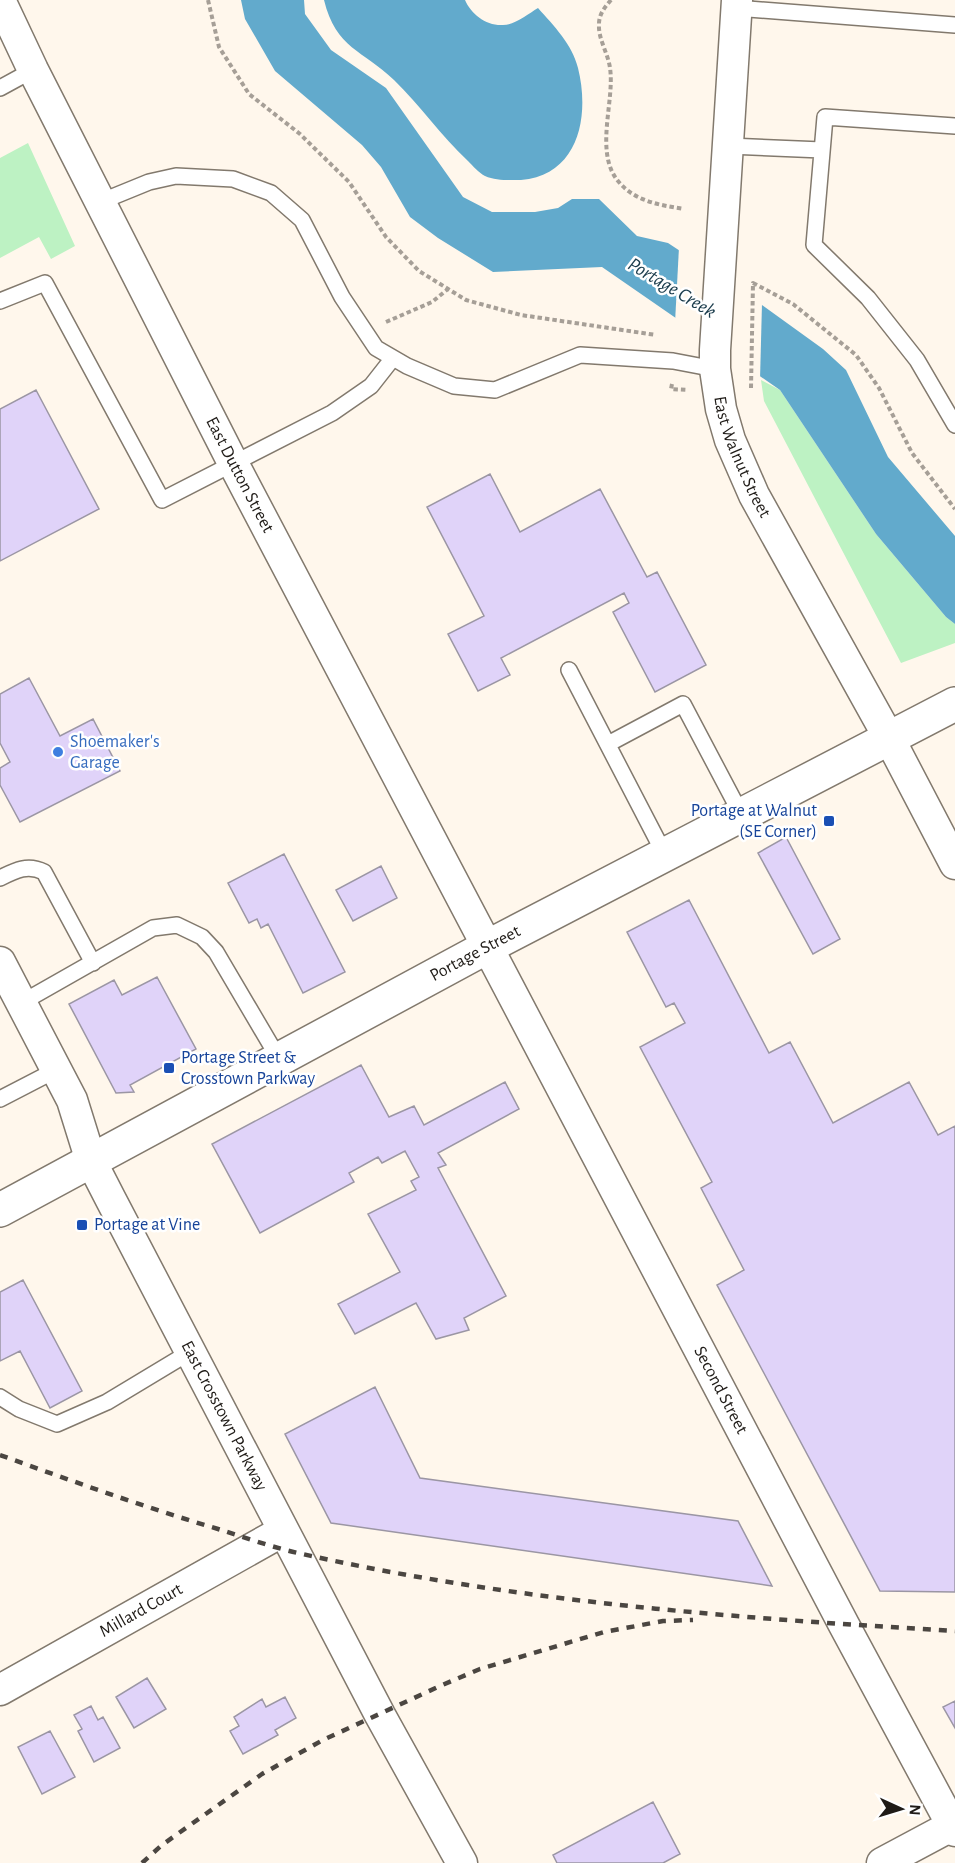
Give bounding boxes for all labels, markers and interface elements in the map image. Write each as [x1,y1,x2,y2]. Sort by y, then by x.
water label: Portage Creek [625,254,719,322]
street label: East Walnut Street [710,395,774,521]
street label: East Dutton Street [202,414,277,536]
place label: Shoemaker's Garage [70,733,160,772]
marker: Shoemaker's Garage [51,745,65,759]
place label: Portage at Walnut (SE Corner) [691,802,817,841]
marker: Portage at Walnut (SE Corner) [822,814,836,828]
street label: Portage Street [427,922,524,985]
place label: Portage Street & Crosstown Parkway [181,1049,315,1088]
marker: Portage Street & Crosstown Parkway [162,1061,176,1075]
place label: Portage at Vine [94,1216,200,1234]
marker: Portage at Vine [75,1218,89,1232]
street label: East Crosstown Parkway [177,1338,270,1494]
street label: Second Street [690,1344,751,1437]
street label: Millard Court [97,1580,186,1641]
north arrow [871,1779,931,1839]
text: N [907,1804,923,1816]

